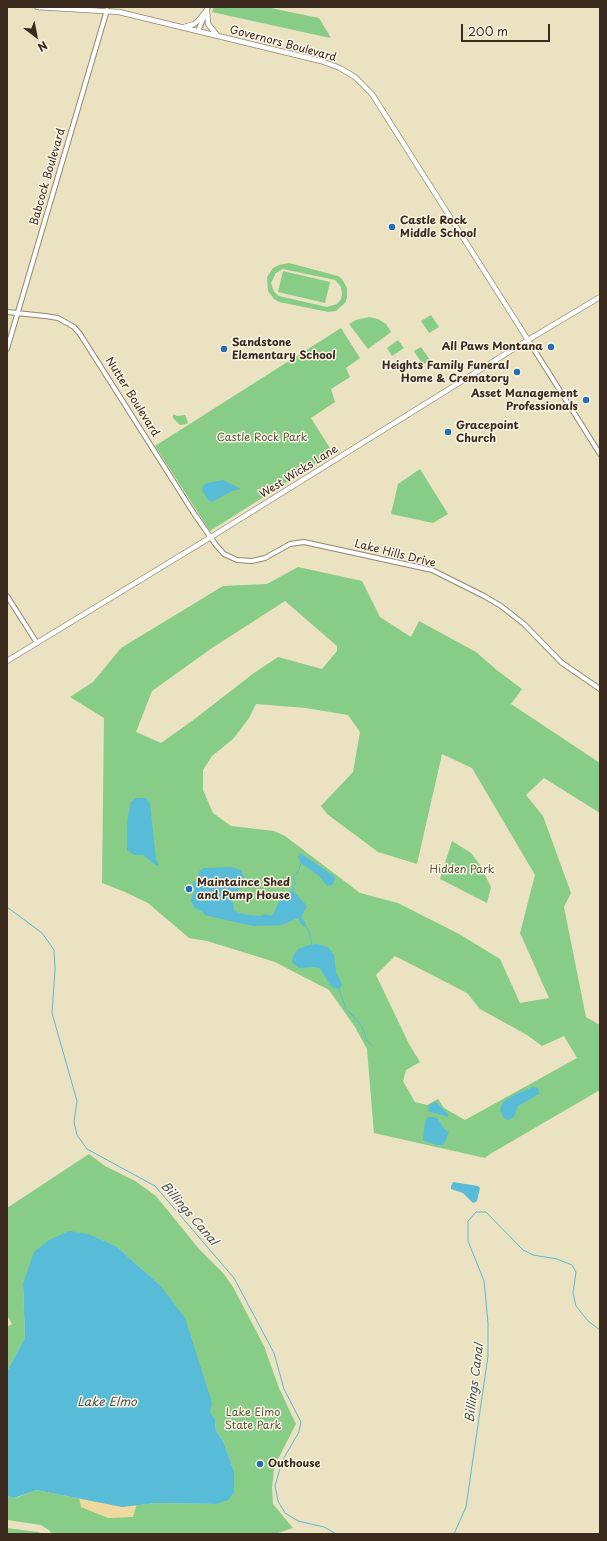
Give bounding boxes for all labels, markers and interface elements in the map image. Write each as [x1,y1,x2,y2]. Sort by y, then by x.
north arrow [16,16,56,56]
scale bar [463,16,552,42]
text: 200 m [468,22,508,40]
street label: Governors Boulevard [228,23,338,65]
text: N [34,37,51,56]
street label: Babcock Boulevard [28,127,68,227]
place label: Castle Rock Middle School [400,214,476,240]
marker: Castle Rock Middle School [387,222,397,232]
place label: Sandstone Elementary School [232,336,336,362]
place label: All Paws Montana [442,340,543,354]
marker: All Paws Montana [546,342,556,352]
marker: Sandstone Elementary School [219,344,229,354]
street label: Nutter Boulevard [102,355,162,439]
place label: Heights Family Funeral Home & Crematory [382,359,509,385]
marker: Heights Family Funeral Home & Crematory [512,367,522,377]
place label: Asset Management Professionals [471,387,578,413]
marker: Asset Management Professionals [581,395,591,405]
place label: Gracepoint Church [456,419,519,445]
marker: Gracepoint Church [443,427,453,437]
park label: Castle Rock Park [217,431,307,445]
street label: West Wicks Lane [257,443,341,501]
street label: Lake Hills Drive [353,538,437,570]
park label: Hidden Park [430,863,494,877]
place label: Maintaince Shed and Pump House [197,876,290,902]
marker: Maintaince Shed and Pump House [184,884,194,894]
water label: Billings Canal [158,1179,220,1249]
water label: Billings Canal [463,1343,487,1423]
water label: Lake Elmo [77,1396,137,1410]
park label: Lake Elmo State Park [225,1406,281,1432]
place label: Outhouse [268,1457,321,1471]
marker: Outhouse [255,1459,265,1469]

